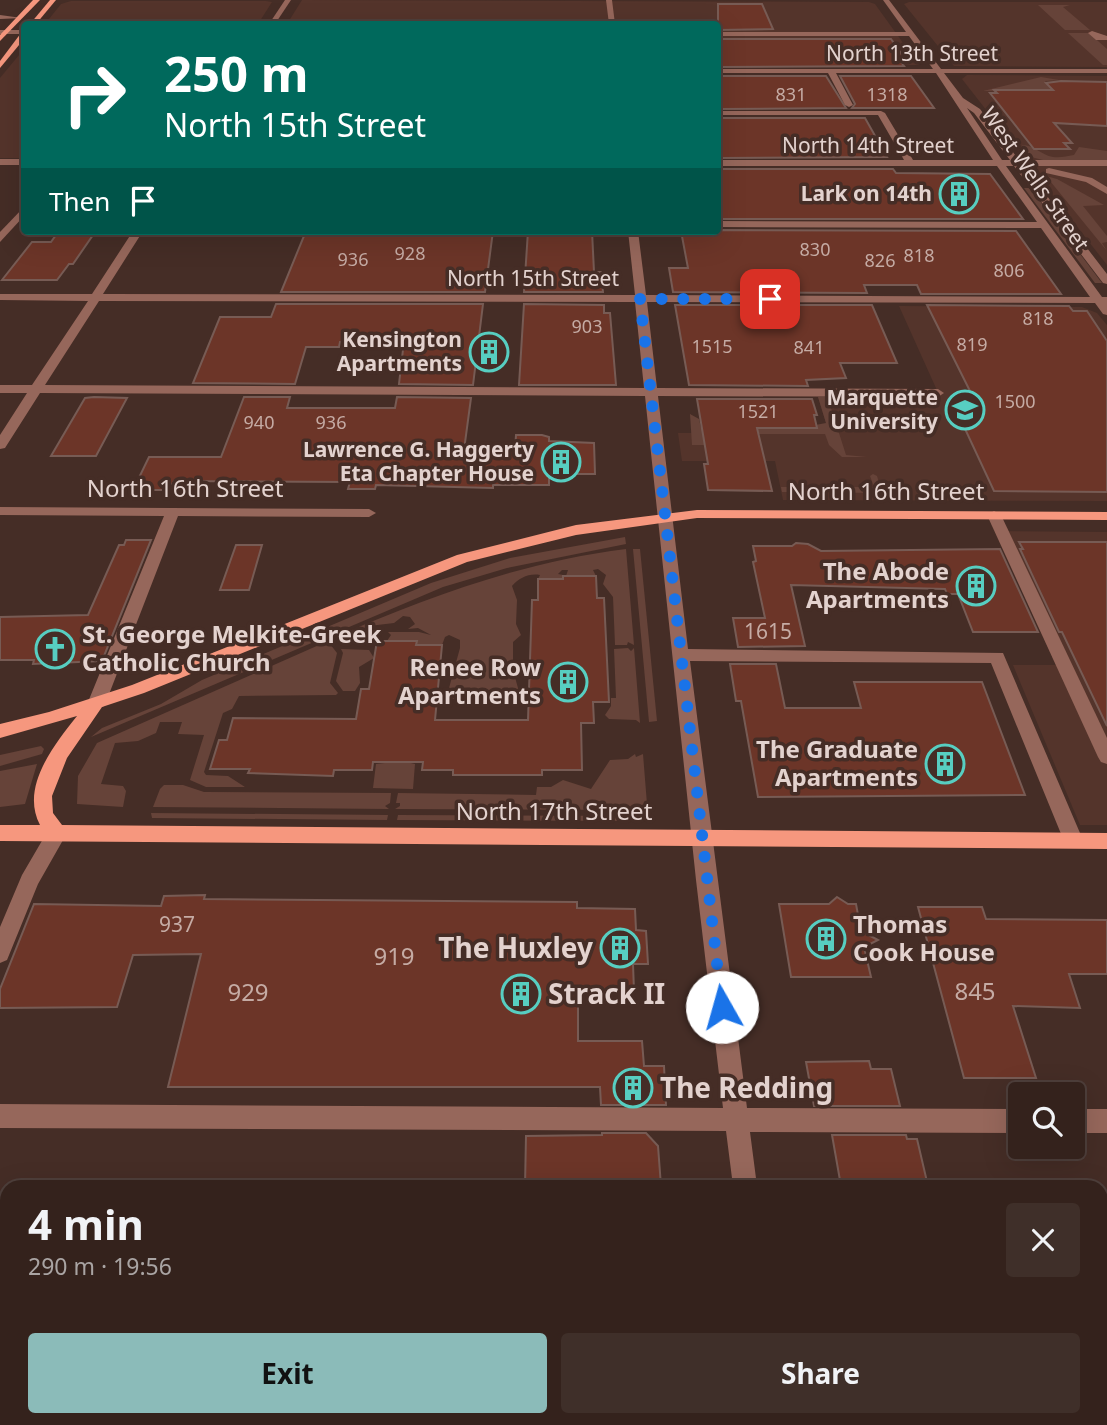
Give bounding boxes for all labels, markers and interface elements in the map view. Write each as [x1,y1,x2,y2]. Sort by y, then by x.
street label: North 13th Street [826,39,998,67]
text: 250 m [164,40,309,106]
icon: right [49,49,140,140]
house number: 831 [776,82,806,106]
house number: 1318 [866,82,908,106]
street label: West Wells Street [976,101,1096,256]
text: North 15th Street [164,103,426,146]
street label: North 14th Street [782,131,954,159]
building icon: Lark on 14th [938,173,980,215]
place label: Lark on 14th [801,179,932,207]
icon: arrive [124,182,162,220]
text: Then [49,183,110,219]
house number: 830 [800,237,830,261]
house number: 928 [395,241,425,265]
house number: 818 [904,243,934,267]
house number: 936 [338,247,368,271]
house number: 826 [865,248,895,272]
house number: 806 [994,258,1024,282]
street label: North 15th Street [447,264,619,292]
pin [740,269,800,329]
icon: arrive [751,280,789,318]
house number: 818 [1023,306,1053,330]
house number: 903 [572,314,602,338]
place label: Kensington Apartments [337,325,462,377]
building icon: Kensington Apartments [468,331,510,373]
house number: 819 [957,332,987,356]
house number: 1515 [691,334,733,358]
house number: 841 [794,335,824,359]
place label: Marquette University [826,383,938,435]
school or university icon: Marquette University [944,389,986,431]
house number: 1500 [994,389,1036,413]
house number: 1521 [737,399,779,423]
house number: 940 [244,410,274,434]
house number: 936 [316,410,346,434]
place label: Lawrence G. Haggerty Eta Chapter House [303,435,534,487]
building icon: Lawrence G. Haggerty Eta Chapter House [540,441,582,483]
street label: North 16th Street [87,471,284,504]
street label: North 16th Street [788,474,985,507]
place label: The Abode Apartments [806,554,949,615]
building icon: The Abode Apartments [955,565,997,607]
place label: St. George Melkite-Greek Catholic Church [82,617,381,678]
house number: 1615 [744,617,792,645]
church icon: St. George Melkite-Greek Catholic Church [34,628,76,670]
place label: Renee Row Apartments [398,650,541,711]
building icon: Renee Row Apartments [547,661,589,703]
place label: The Graduate Apartments [756,732,918,793]
building icon: The Graduate Apartments [924,743,966,785]
street label: North 17th Street [456,794,653,827]
place label: Thomas Cook House [853,907,995,968]
house number: 937 [159,910,195,938]
building icon: Thomas Cook House [805,918,847,960]
building icon: The Huxley [599,927,641,969]
place label: The Huxley [438,928,593,966]
house number: 919 [373,939,415,972]
position arrow [685,970,759,1044]
building icon: Strack II [500,973,542,1015]
place label: Strack II [548,974,665,1012]
house number: 845 [954,974,996,1007]
house number: 929 [227,975,269,1008]
building icon: The Redding [612,1067,654,1109]
place label: The Redding [660,1068,833,1106]
map controls [1008,1082,1085,1159]
button: search [1008,1082,1085,1159]
text: 4 min [28,1195,144,1252]
button: close [1006,1203,1080,1277]
text: 290 m · 19:56 [28,1250,172,1282]
button: Exit [28,1333,547,1413]
button: Share [561,1333,1080,1413]

